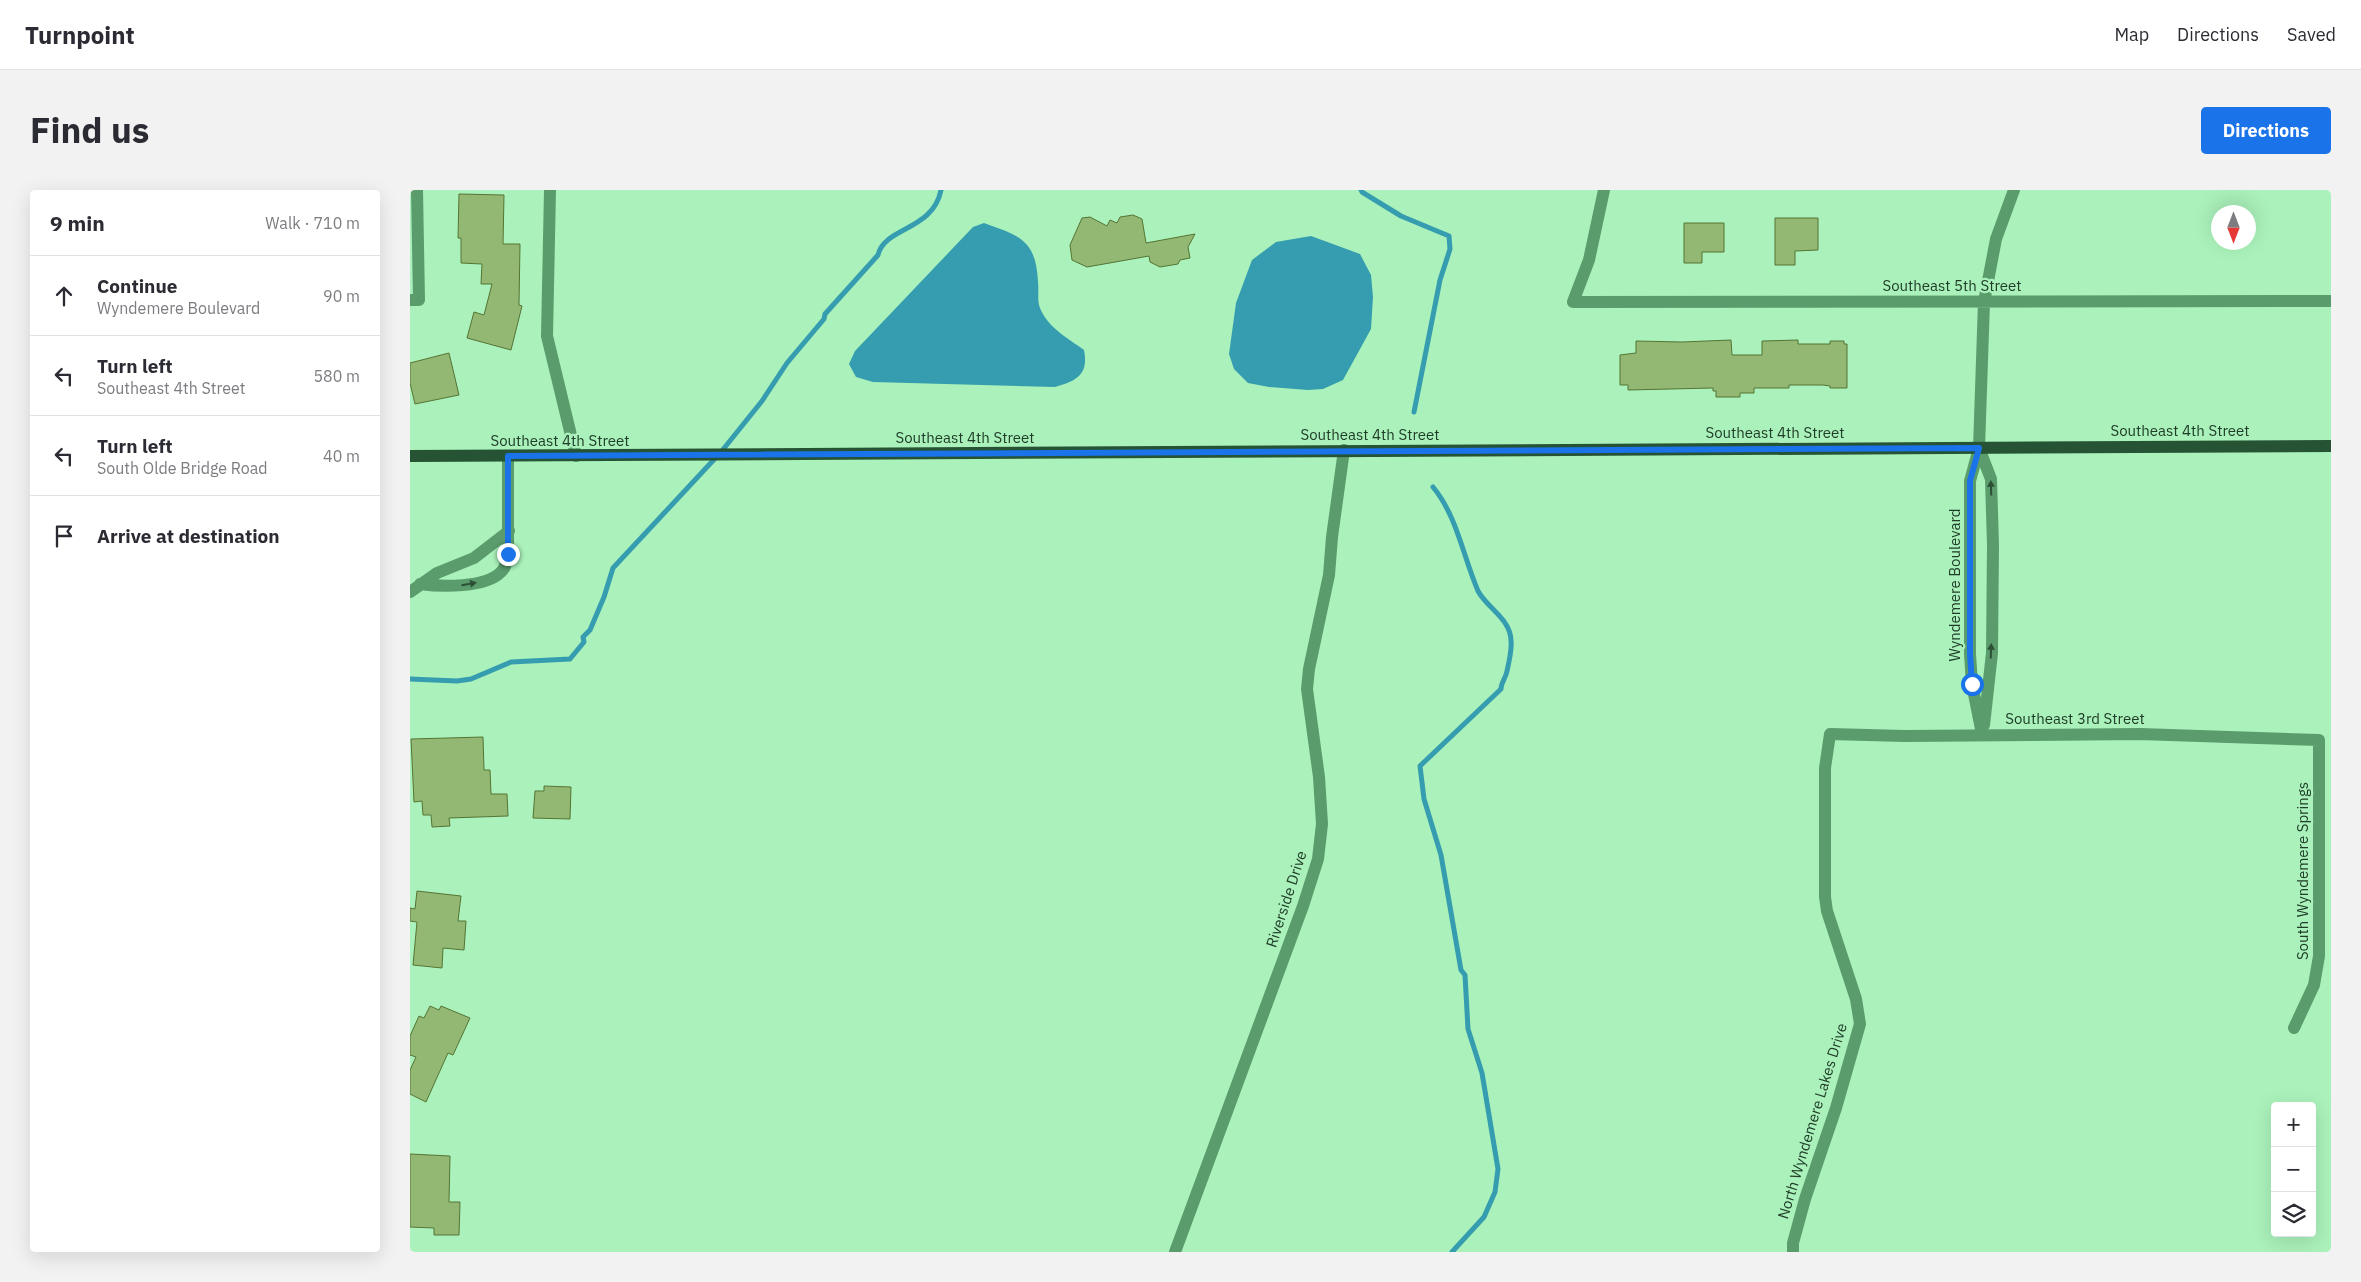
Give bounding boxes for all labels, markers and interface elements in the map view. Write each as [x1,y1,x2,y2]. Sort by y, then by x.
text: Turnpoint [25,19,135,51]
text: Map [2114,23,2149,46]
text: Directions [2177,23,2259,46]
text: Saved [2287,23,2336,46]
text: Find us [30,107,149,153]
button: Directions [2201,107,2331,154]
north arrow [2211,205,2256,250]
text: 9 min [50,209,105,237]
text: Walk · 710 m [265,213,360,233]
text: Continue [97,274,177,298]
street label: Southeast 5th Street [1882,276,2022,295]
icon: ahead [50,282,78,310]
text: 90 m [323,286,360,306]
text: Wyndemere Boulevard [97,298,260,318]
text: Turn left [97,354,173,378]
icon: left [50,362,78,390]
text: 580 m [313,366,360,386]
text: Southeast 4th Street [97,378,245,398]
street label: Southeast 4th Street [2110,421,2250,440]
street label: Southeast 4th Street [1705,423,1845,442]
street label: Southeast 4th Street [1300,425,1440,444]
street label: Southeast 4th Street [895,428,1035,447]
street label: Southeast 4th Street [490,431,630,450]
text: Turn left [97,434,173,458]
icon: left [50,442,78,470]
text: 40 m [323,446,360,466]
text: South Olde Bridge Road [97,458,268,478]
one-way arrow [1987,480,1995,496]
street label: Wyndemere Boulevard [1945,508,1964,662]
icon: arrive [50,522,78,550]
text: Arrive at destination [97,524,280,548]
route end [497,543,520,566]
one-way arrow [461,579,477,587]
one-way arrow [1988,642,1996,658]
route start [1961,673,1984,696]
street label: Southeast 3rd Street [2005,709,2145,728]
street label: South Wyndemere Springs [2293,782,2312,960]
street label: Riverside Drive [1261,848,1311,950]
street label: North Wyndemere Lakes Drive [1773,1021,1851,1221]
map controls [2271,1102,2316,1237]
button: + [2271,1102,2316,1147]
button: − [2271,1147,2316,1192]
button: layers [2271,1192,2316,1237]

